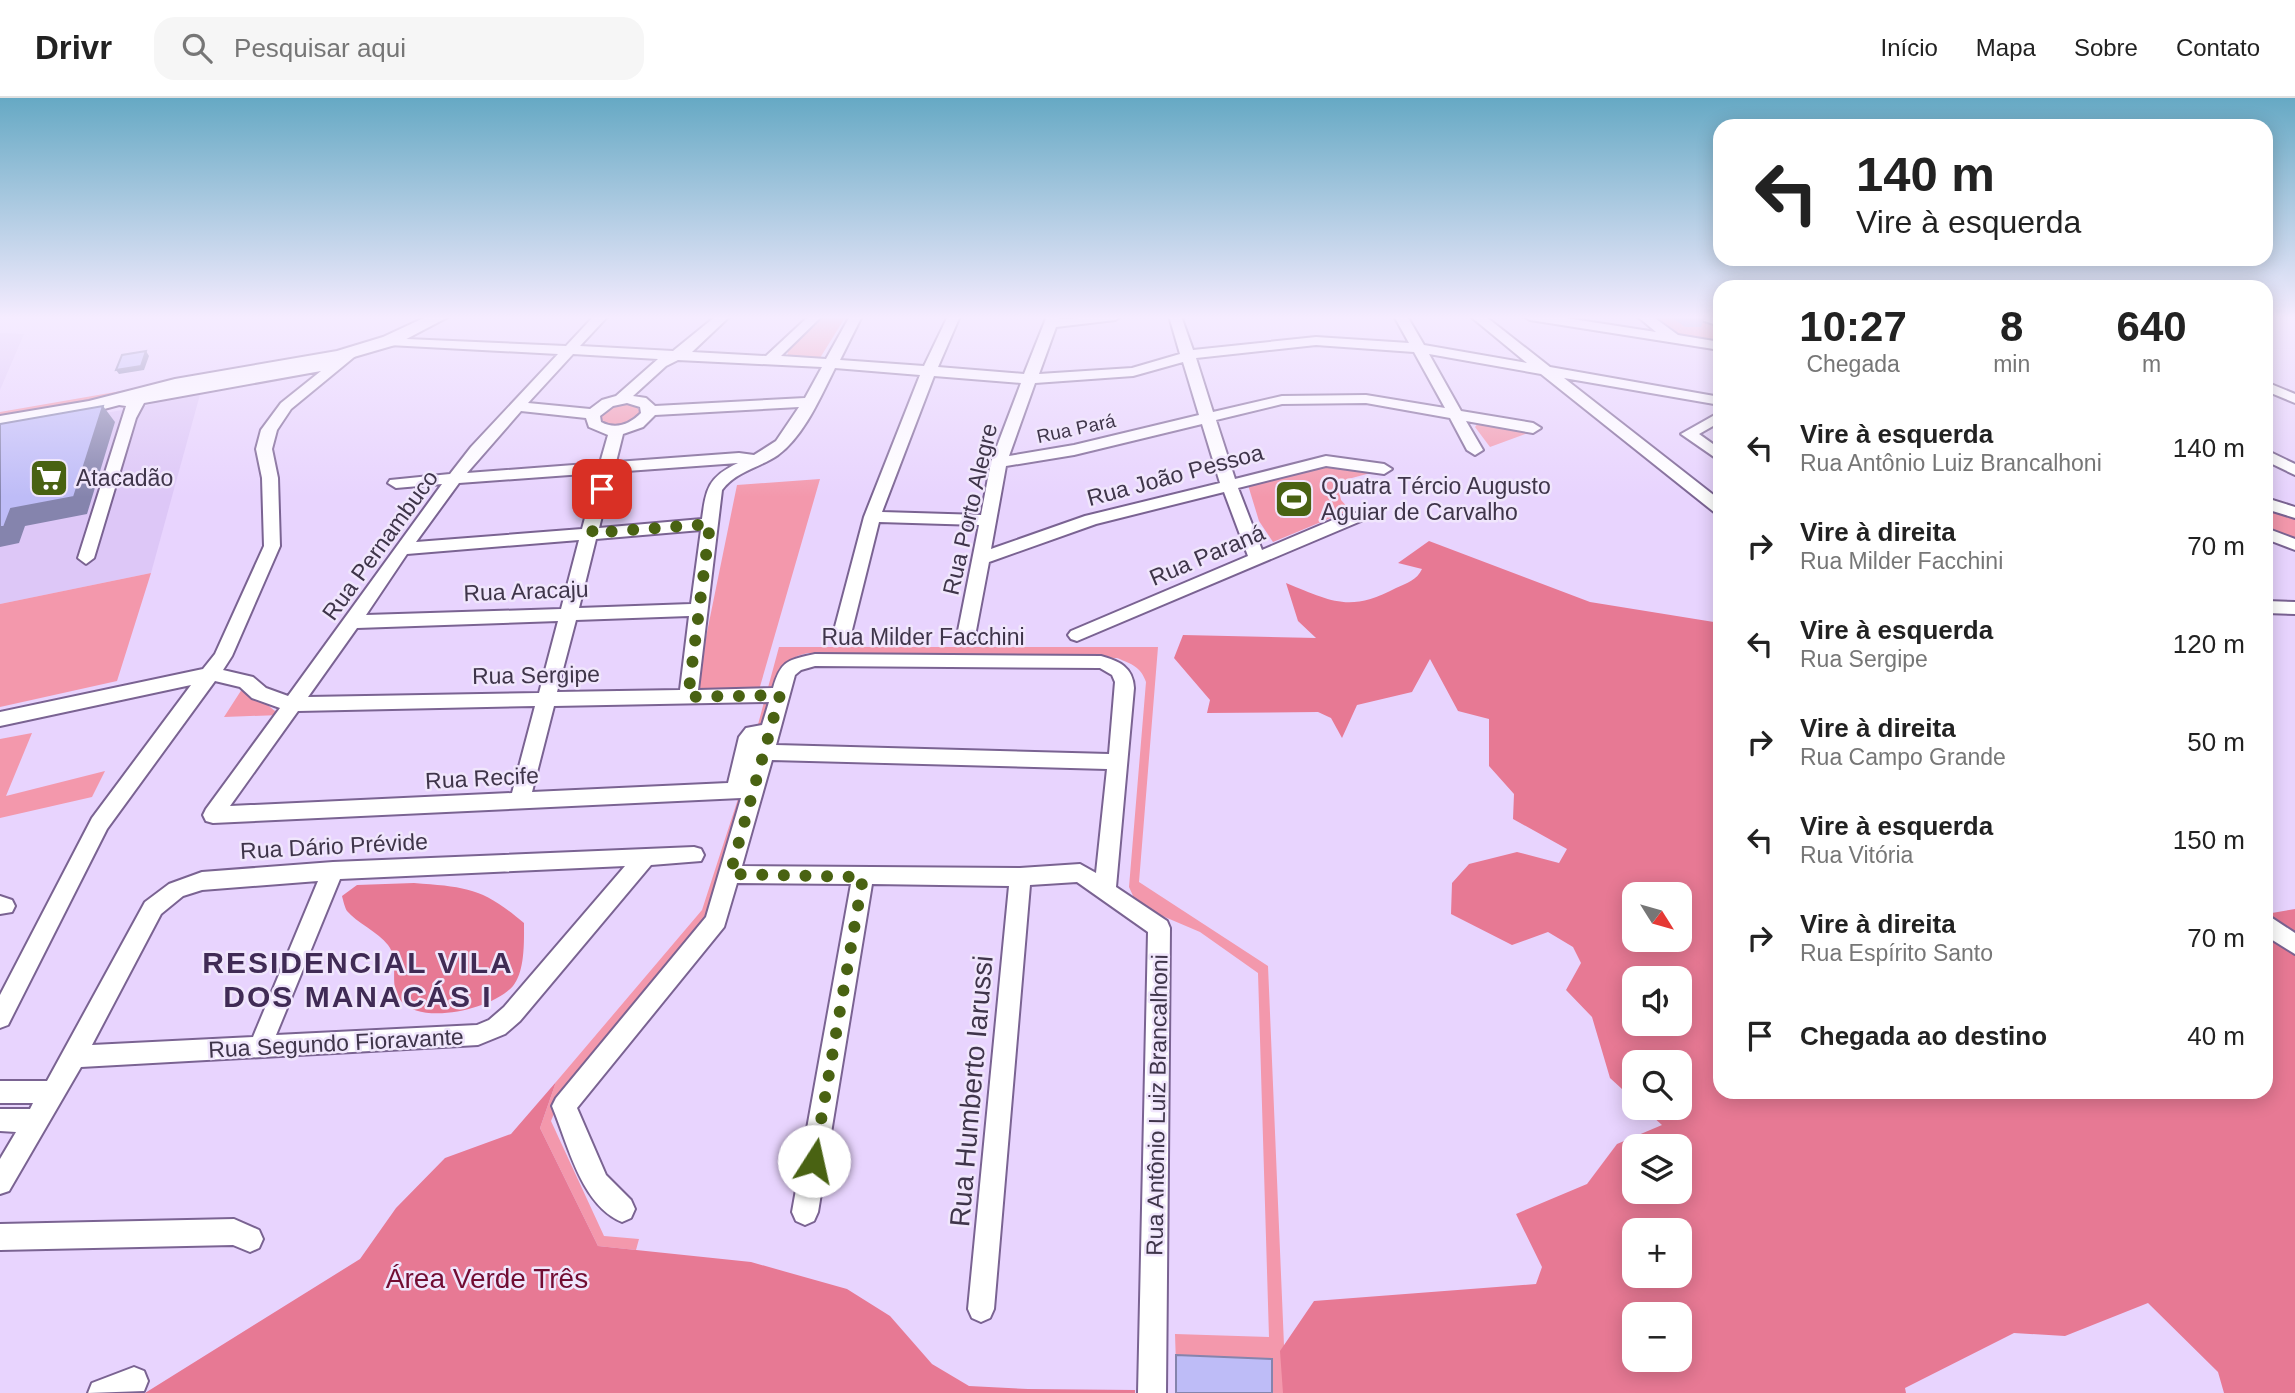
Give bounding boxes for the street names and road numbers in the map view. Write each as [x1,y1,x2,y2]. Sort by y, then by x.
street label: Rua Pará [1035,410,1118,447]
street label: Rua Porto Alegre [938,421,1002,597]
street label: Rua João Pessoa [1084,439,1266,511]
street label: Rua Pernambuco [317,465,443,625]
street label: Rua Paraná [1145,519,1269,591]
street label: Rua Aracaju [463,576,589,606]
street label: Rua Milder Facchini [821,624,1025,650]
street label: Rua Sergipe [472,661,600,689]
street label: Rua Recife [425,762,539,794]
street label: Rua Dário Prévide [239,828,429,864]
street label: Rua Humberto Iarussi [944,954,999,1228]
street label: Rua Antônio Luiz Brancalhoni [1141,954,1173,1256]
street label: Rua Segundo Fioravante [208,1023,464,1063]

